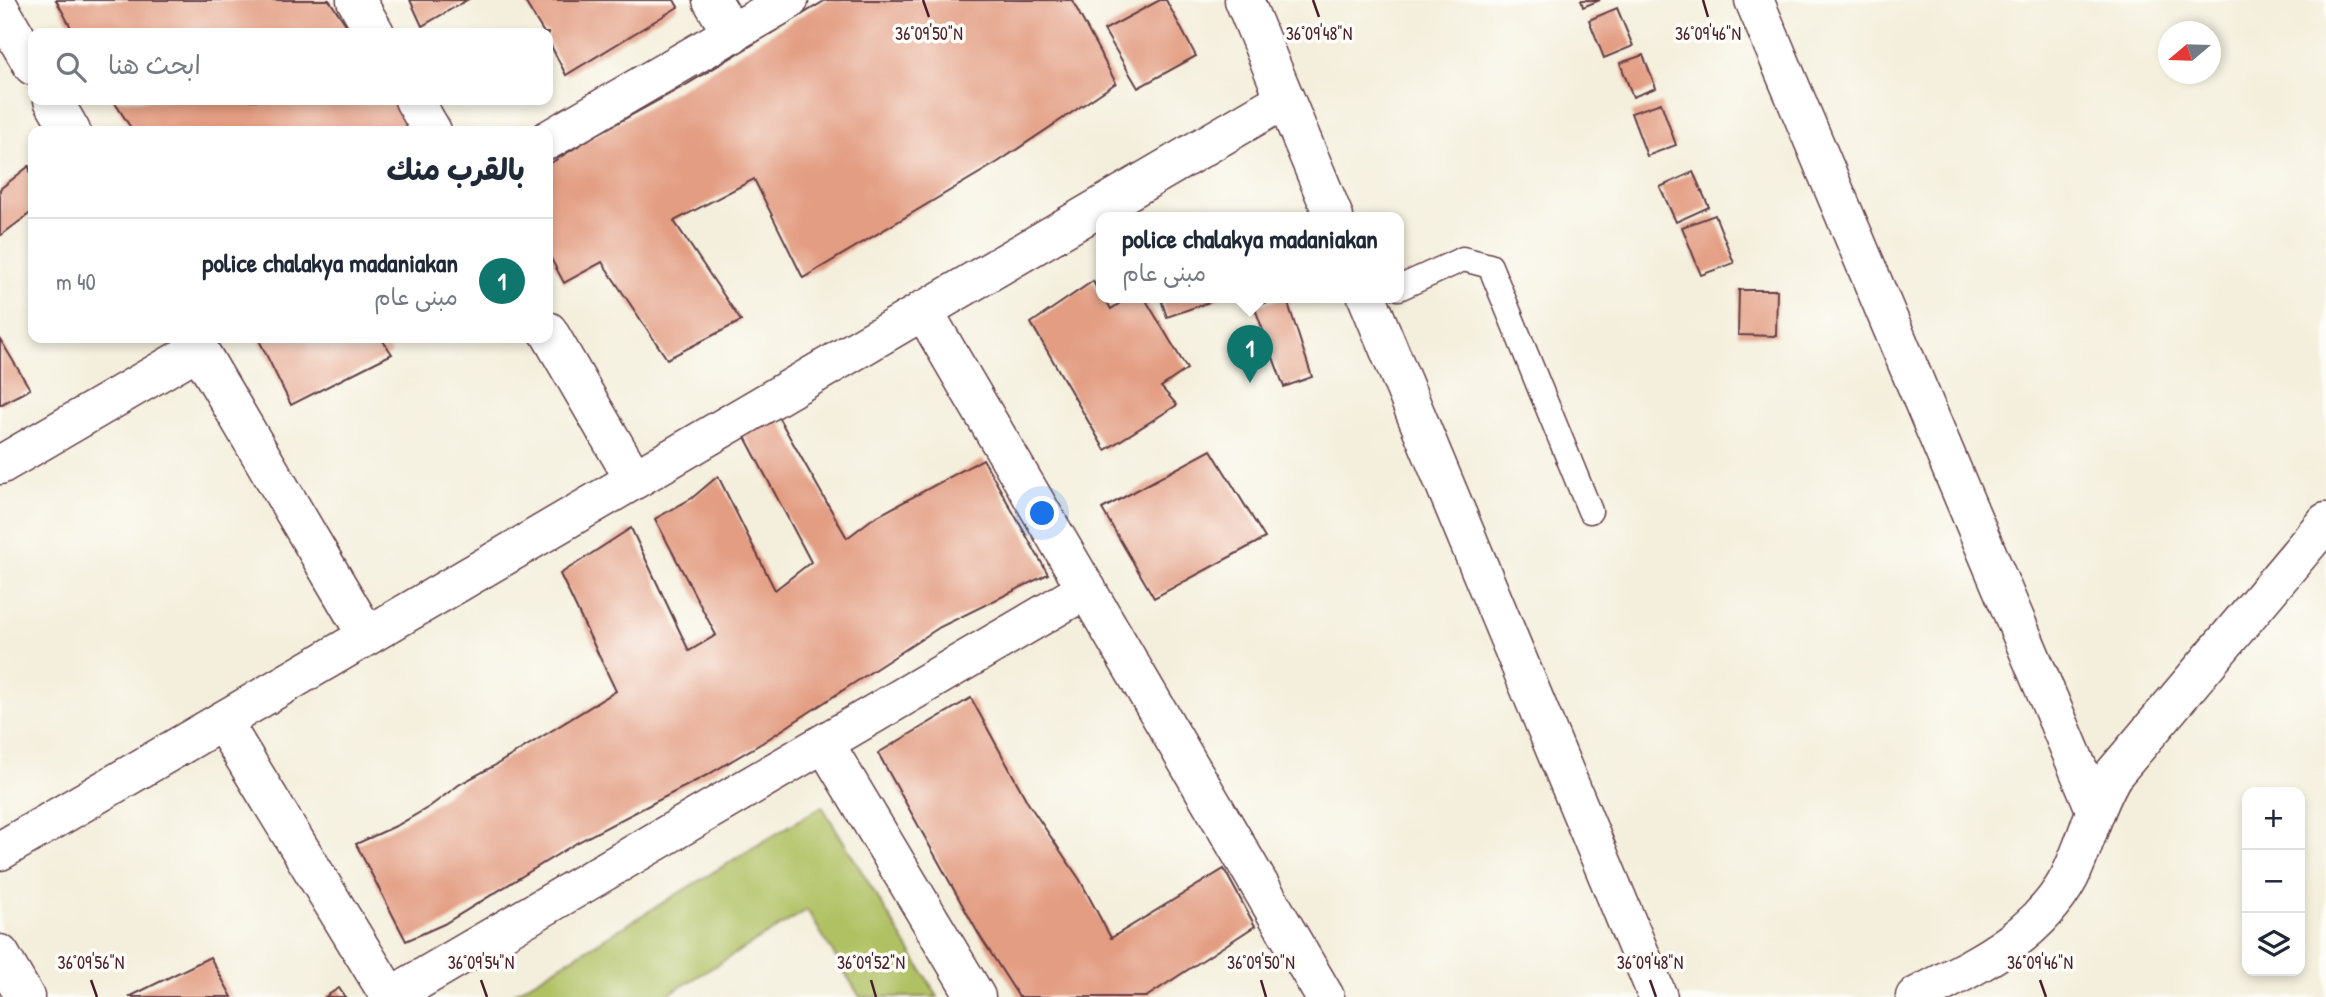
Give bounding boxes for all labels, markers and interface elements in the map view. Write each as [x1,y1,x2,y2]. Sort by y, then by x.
text: 36°09'50"N [895,21,963,46]
text: 36°09'48"N [1286,21,1352,46]
text: 36°09'46"N [1675,21,1741,46]
north arrow [2158,21,2221,84]
search box [28,28,553,105]
text: ابحث هنا [108,47,201,82]
icon: search [52,48,90,86]
text: بالقرب منك [387,149,525,189]
popup [1096,212,1404,303]
text: police chalakya madaniakan [1122,221,1378,256]
text: police chalakya madaniakan [202,245,458,280]
text: مبنى عام [1122,257,1206,288]
text: 40 m [56,266,96,297]
text: 1 [498,266,506,297]
text: مبنى عام [374,281,458,312]
pin: 1 [1227,325,1273,383]
your location [1025,496,1059,530]
map controls [2242,787,2305,976]
button: + [2242,787,2305,850]
button: − [2242,850,2305,913]
button: layers [2242,913,2305,976]
text: 36°09'56"N [58,950,124,975]
text: 36°09'54"N [448,950,514,975]
text: 36°09'52"N [837,950,905,975]
text: 36°09'50"N [1227,950,1295,975]
text: 36°09'48"N [1617,950,1683,975]
text: 36°09'46"N [2007,950,2073,975]

